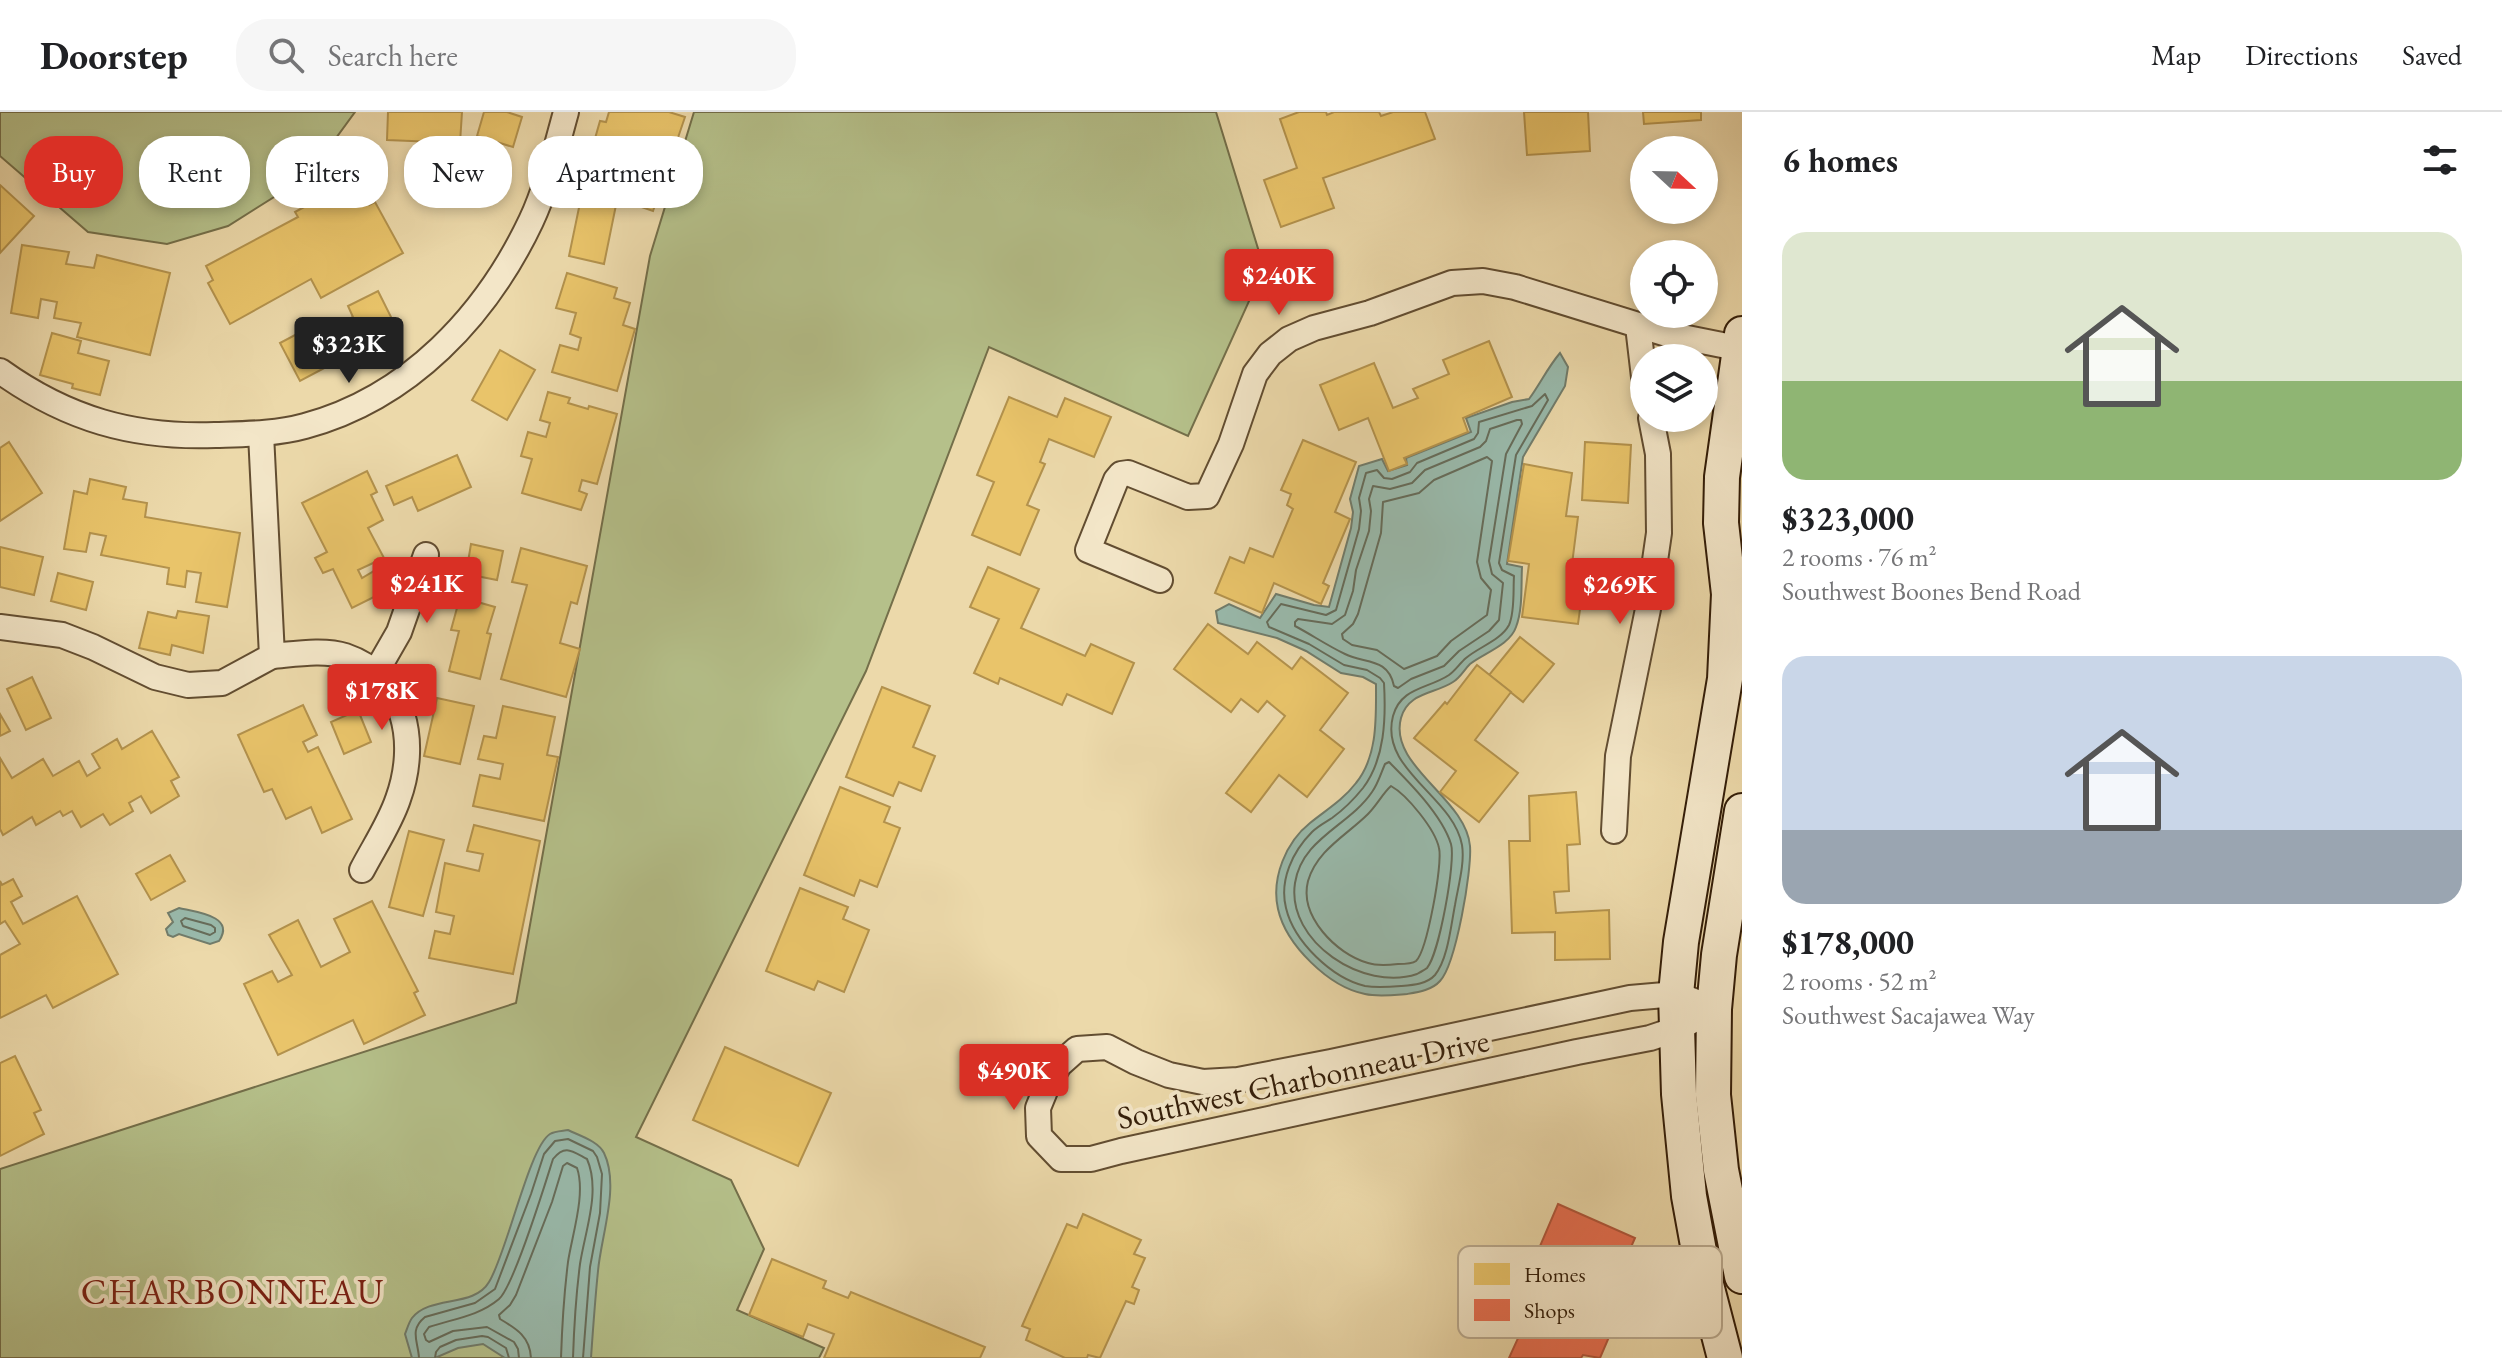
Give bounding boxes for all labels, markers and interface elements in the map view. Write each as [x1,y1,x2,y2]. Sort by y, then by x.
search box [236,19,796,91]
text: Doorstep [40,31,188,80]
icon: search [264,33,308,77]
text: Search here [328,36,458,75]
text: Map [2151,37,2201,73]
text: Directions [2245,37,2358,73]
text: Saved [2402,37,2462,73]
chip: Buy [24,136,123,208]
chip: Rent [139,136,250,208]
chip: Filters [266,136,388,208]
chip: New [404,136,512,208]
chip: Apartment [528,136,703,208]
north arrow [1630,136,1718,224]
map controls [1630,136,1718,432]
text: 6 homes [1782,138,1898,182]
icon: filters [2418,138,2462,182]
button: locate [1630,240,1718,328]
pin: $240K [1223,249,1335,317]
text: $240K [1242,258,1316,292]
icon: home [2050,284,2194,428]
pin: $323K [293,317,405,385]
text: $323K [312,326,386,360]
button: layers [1630,344,1718,432]
text: $323,000 [1782,496,1914,540]
text: 2 rooms · 76 m² [1782,540,1937,574]
pin: $241K [371,557,483,625]
pin: $269K [1564,558,1676,626]
text: $241K [390,566,464,600]
text: $269K [1583,567,1657,601]
text: Southwest Boones Bend Road [1782,574,2081,608]
pin: $178K [326,664,438,732]
text: $178K [345,673,419,707]
icon: home [2050,708,2194,852]
text: $178,000 [1782,920,1914,964]
text: 2 rooms · 52 m² [1782,964,1937,998]
text: Southwest Sacajawea Way [1782,998,2035,1032]
street label: Southwest Charbonneau Drive [1113,1019,1493,1139]
pin: $490K [958,1044,1070,1112]
text: $490K [977,1053,1051,1087]
legend [1458,1246,1722,1338]
text: Homes [1524,1260,1586,1289]
district label: CHARBONNEAU [81,1268,385,1315]
text: Shops [1524,1296,1575,1325]

